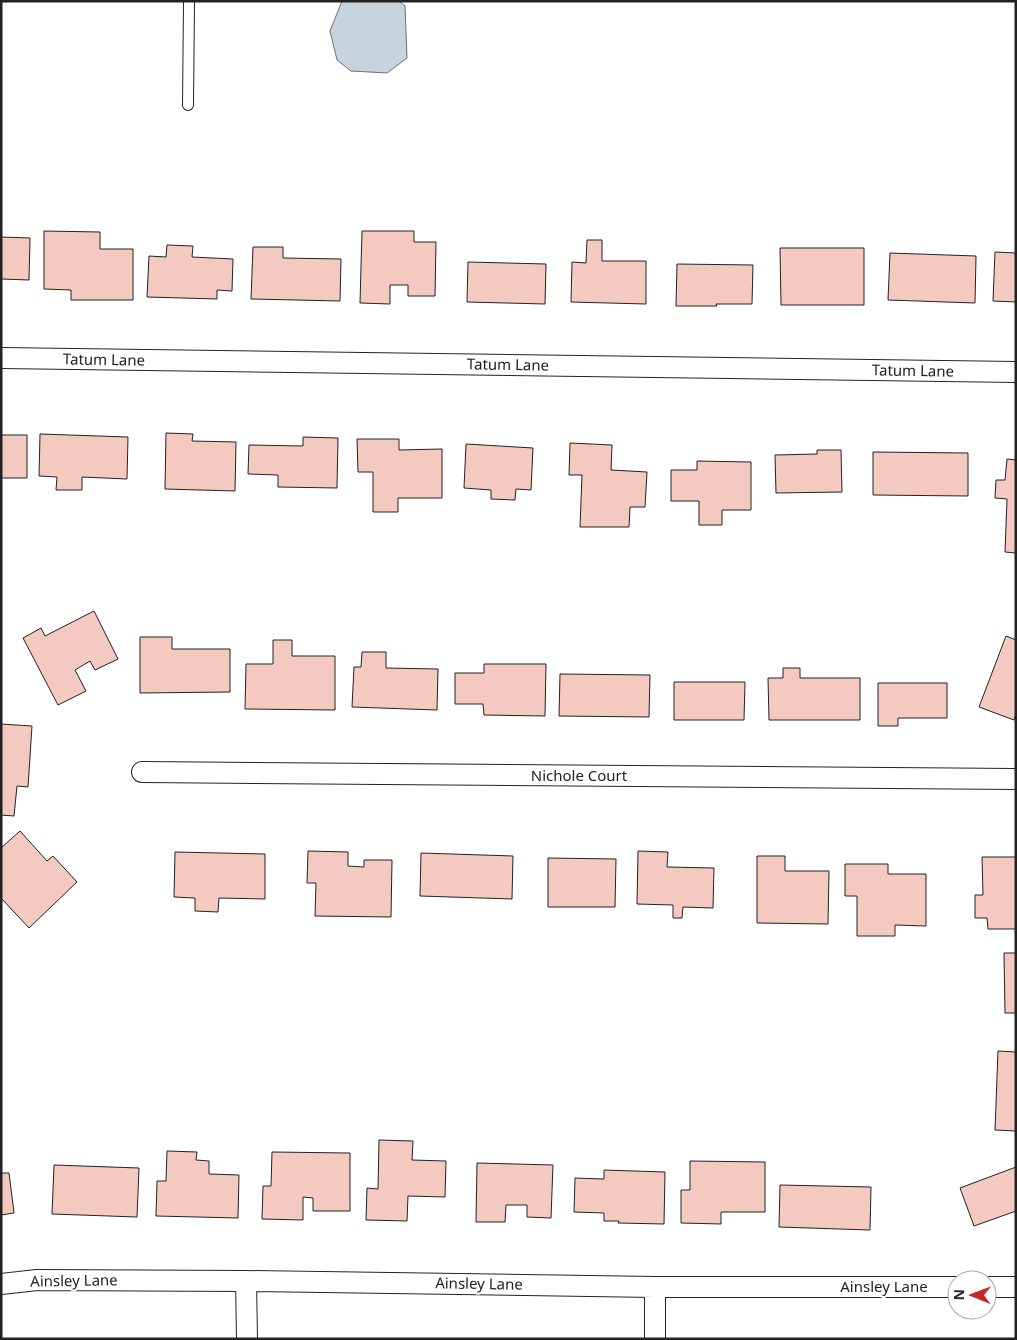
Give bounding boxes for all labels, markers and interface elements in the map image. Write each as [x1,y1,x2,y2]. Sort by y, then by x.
street label: Tatum Lane [63,348,145,370]
street label: Tatum Lane [467,353,549,375]
street label: Tatum Lane [872,359,954,381]
street label: Nichole Court [531,765,628,785]
street label: Ainsley Lane [30,1269,118,1291]
north arrow [947,1270,997,1320]
street label: Ainsley Lane [435,1272,523,1294]
street label: Ainsley Lane [840,1276,928,1296]
text: N [949,1289,968,1301]

